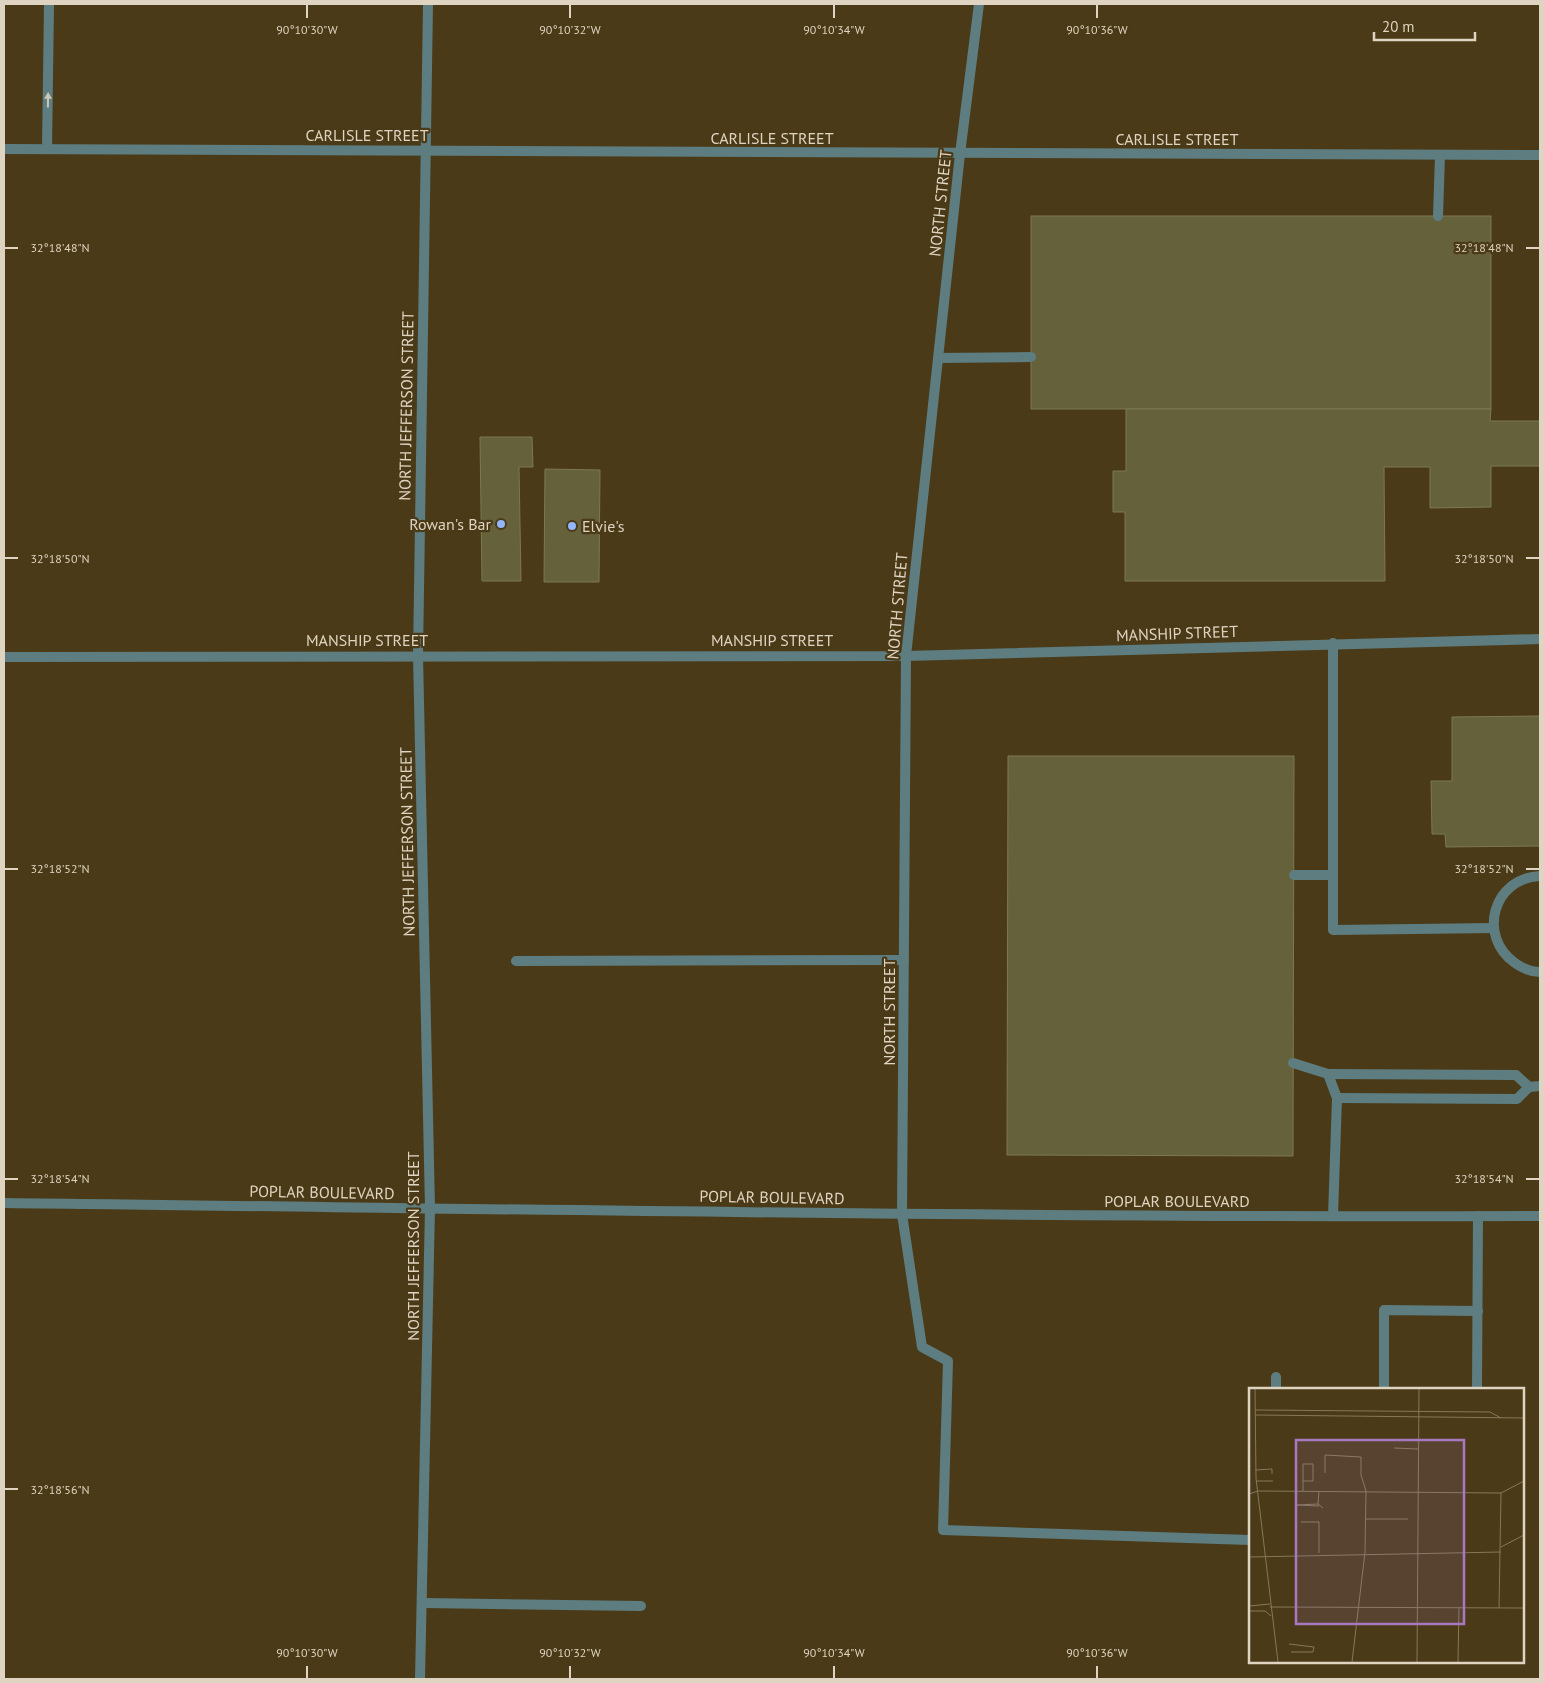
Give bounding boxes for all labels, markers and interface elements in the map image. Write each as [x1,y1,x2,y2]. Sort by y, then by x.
scale bar [1374,10,1475,42]
text: 20 m [1382,17,1415,36]
text: 90°10'30"W [276,22,338,37]
text: 90°10'32"W [539,22,601,37]
text: 90°10'34"W [803,22,865,37]
text: 90°10'36"W [1066,22,1128,37]
one-way arrow [44,92,52,108]
street label: CARLISLE STREET [305,125,429,145]
street label: CARLISLE STREET [710,128,834,148]
street label: CARLISLE STREET [1115,129,1239,149]
street label: NORTH STREET [924,149,956,257]
text: 32°18'48"N [30,240,90,255]
text: 32°18'48"N [1454,240,1514,255]
street label: NORTH JEFFERSON STREET [394,311,418,501]
place label: Rowan's Bar [409,514,492,534]
place label: Elvie's [582,516,625,536]
marker: Rowan's Bar [495,518,507,530]
marker: Elvie's [566,520,578,532]
text: 32°18'50"N [30,551,90,566]
text: 32°18'50"N [1454,551,1514,566]
street label: NORTH STREET [882,552,912,660]
street label: MANSHIP STREET [1116,621,1239,645]
street label: MANSHIP STREET [306,630,428,650]
street label: MANSHIP STREET [711,630,833,650]
street label: NORTH JEFFERSON STREET [395,747,419,937]
text: 32°18'52"N [30,861,90,876]
text: 32°18'52"N [1454,861,1514,876]
street label: NORTH STREET [879,958,899,1066]
street label: NORTH JEFFERSON STREET [403,1151,423,1341]
text: 32°18'54"N [30,1171,90,1186]
text: 32°18'54"N [1454,1171,1514,1186]
street label: POPLAR BOULEVARD [249,1181,395,1203]
street label: POPLAR BOULEVARD [699,1186,845,1208]
street label: POPLAR BOULEVARD [1104,1191,1250,1211]
inset map [1249,1388,1524,1663]
text: 32°18'56"N [30,1482,90,1497]
text: 90°10'30"W [276,1645,338,1660]
text: 90°10'32"W [539,1645,601,1660]
text: 90°10'34"W [803,1645,865,1660]
text: 90°10'36"W [1066,1645,1128,1660]

